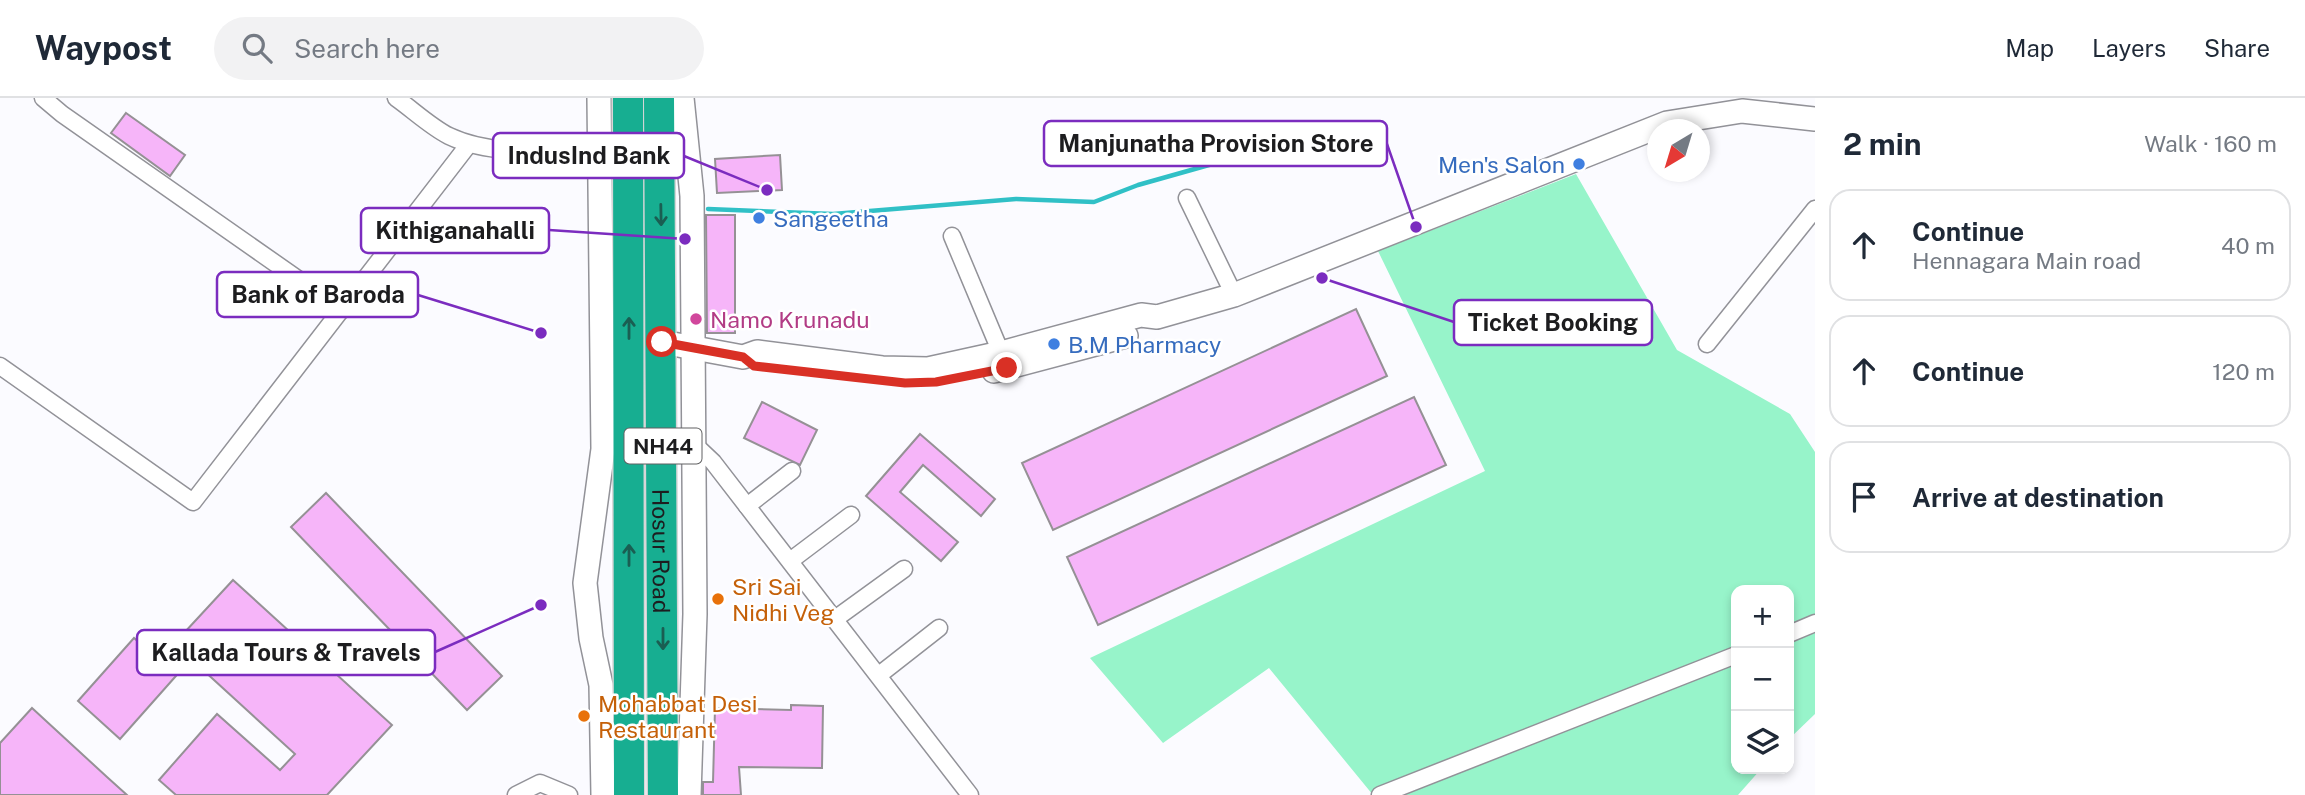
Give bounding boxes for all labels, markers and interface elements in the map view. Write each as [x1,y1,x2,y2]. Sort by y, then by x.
search box [214,17,704,80]
text: Waypost [35,29,172,67]
icon: search [238,29,276,67]
text: Search here [294,33,440,64]
text: Map [2005,34,2054,62]
text: Layers [2092,34,2166,62]
text: Share [2204,34,2270,62]
north arrow [1647,119,1710,182]
callout: Manjunatha Provision Store [1044,121,1387,166]
text: 2 min [1843,126,1922,162]
text: Manjunatha Provision Store [1058,129,1374,157]
text: Walk · 160 m [2144,130,2277,157]
callout: IndusInd Bank [493,133,684,178]
text: IndusInd Bank [508,141,671,169]
place label: Men's Salon [1438,151,1565,178]
marker: Men's Salon [1571,156,1587,172]
one-way arrow [654,203,668,226]
place label: Sangeetha [773,205,889,232]
callout: Kithiganahalli [361,208,549,253]
marker: Sangeetha [751,210,767,226]
text: Kithiganahalli [375,216,535,244]
text: Continue [1912,216,2024,247]
icon: ahead [1845,226,1883,264]
text: 40 m [2221,232,2275,259]
text: Hennagara Main road [1912,247,2141,274]
callout: Bank of Baroda [217,272,418,317]
text: Bank of Baroda [231,280,405,308]
callout: Ticket Booking [1454,300,1652,345]
place label: Namo Krunadu [710,306,870,333]
text: Ticket Booking [1468,308,1638,336]
marker: Namo Krunadu [688,311,704,327]
one-way arrow [622,317,636,340]
route start [646,326,677,357]
place label: B.M Pharmacy [1068,331,1221,358]
marker: B.M Pharmacy [1046,336,1062,352]
route end [991,352,1022,383]
icon: ahead [1845,352,1883,390]
text: Continue [1912,356,2024,387]
text: 120 m [2212,358,2275,385]
road number: NH44 [624,428,702,464]
icon: arrive [1845,478,1883,516]
text: Arrive at destination [1912,482,2164,513]
street label: Hosur Road [648,489,675,613]
one-way arrow [622,544,636,567]
place label: Sri Sai Nidhi Veg [732,573,835,626]
map controls [1731,585,1794,774]
button: + [1731,585,1794,648]
marker: Sri Sai Nidhi Veg [710,591,726,607]
one-way arrow [656,627,670,650]
callout: Kallada Tours & Travels [137,630,435,675]
text: Kallada Tours & Travels [151,638,421,666]
button: − [1731,648,1794,711]
place label: Mohabbat Desi Restaurant [598,690,757,743]
marker: Mohabbat Desi Restaurant [576,708,592,724]
button: layers [1731,711,1794,774]

